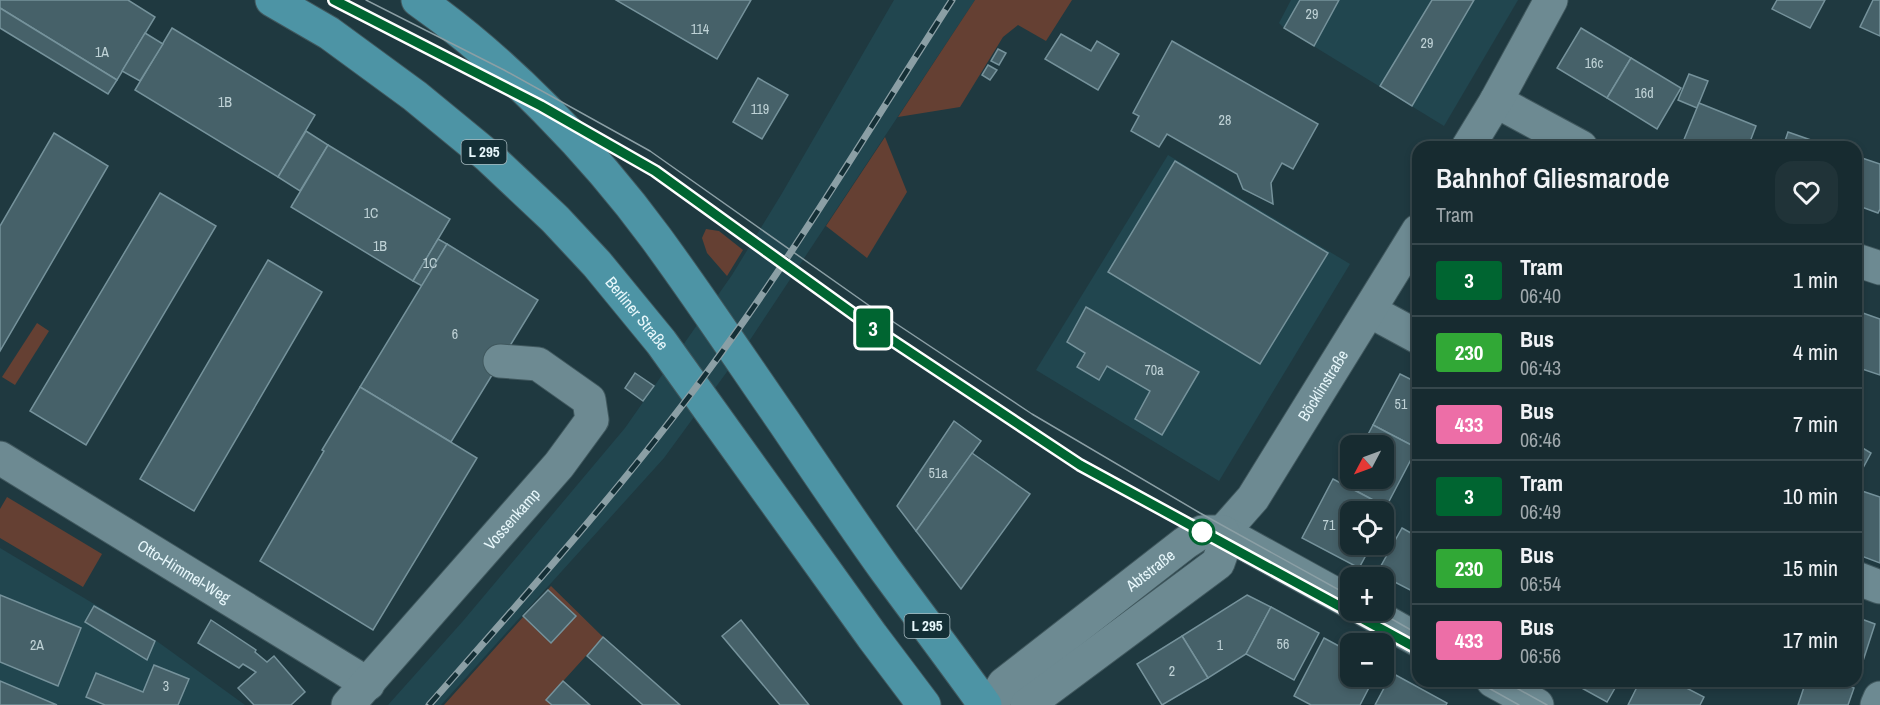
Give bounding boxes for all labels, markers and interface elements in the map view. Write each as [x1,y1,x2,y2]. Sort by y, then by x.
house number: 29 [1306,5,1318,23]
house number: 114 [691,20,710,38]
house number: 29 [1421,34,1433,52]
house number: 1A [95,43,109,61]
house number: 16c [1585,54,1604,72]
house number: 16d [1634,84,1654,102]
house number: 1B [218,93,232,111]
house number: 119 [751,100,769,118]
house number: 28 [1219,111,1231,129]
road number: L 295 [462,140,506,164]
text: Bahnhof Gliesmarode [1436,159,1669,197]
button: heart [1775,161,1838,224]
text: Tram [1436,201,1474,228]
house number: 1C [364,204,378,222]
house number: 1B [373,237,387,255]
text: Tram [1520,252,1563,282]
house number: 1C [423,254,437,272]
text: 1 min [1793,265,1838,295]
text: 3 [1464,266,1474,295]
street label: Berliner Straße [601,272,674,354]
text: 06:40 [1520,282,1561,309]
line badge: 3 [854,308,892,348]
text: 3 [868,314,878,343]
text: Bus [1520,324,1554,354]
house number: 6 [452,325,458,343]
text: 4 min [1793,337,1838,367]
text: 230 [1455,338,1483,367]
street label: Böcklinstraße [1292,345,1353,425]
text: 06:43 [1520,354,1561,381]
house number: 70a [1144,361,1164,379]
house number: 51 [1395,395,1408,413]
text: Bus [1520,396,1554,426]
text: 7 min [1793,409,1838,439]
text: 433 [1455,410,1483,439]
text: 06:46 [1520,426,1561,453]
north arrow [1340,435,1394,489]
map controls [1340,435,1394,687]
house number: 51a [928,464,948,482]
text: Tram [1520,468,1563,498]
text: 10 min [1783,481,1838,511]
text: 3 [1464,482,1474,511]
street label: Vossenkamp [479,483,545,554]
text: 06:49 [1520,498,1561,525]
button: locate [1340,501,1394,555]
house number: 71 [1323,516,1336,534]
unlabelled marker [1189,519,1215,545]
street label: Otto-Himmel-Weg [133,534,235,608]
text: Bus [1520,540,1554,570]
street label: Abtstraße [1120,544,1179,597]
text: 15 min [1783,553,1838,583]
text: 230 [1455,554,1483,583]
button: + [1340,567,1394,621]
text: 06:54 [1520,570,1561,597]
text: Bus [1520,612,1554,642]
road number: L 295 [904,614,950,638]
text: 17 min [1783,625,1838,655]
text: 433 [1455,626,1483,655]
button: − [1340,633,1394,687]
house number: 56 [1277,635,1289,653]
house number: 2A [30,636,44,654]
house number: 1 [1217,636,1224,654]
text: 06:56 [1520,642,1561,669]
house number: 2 [1169,662,1175,680]
house number: 3 [163,677,169,695]

